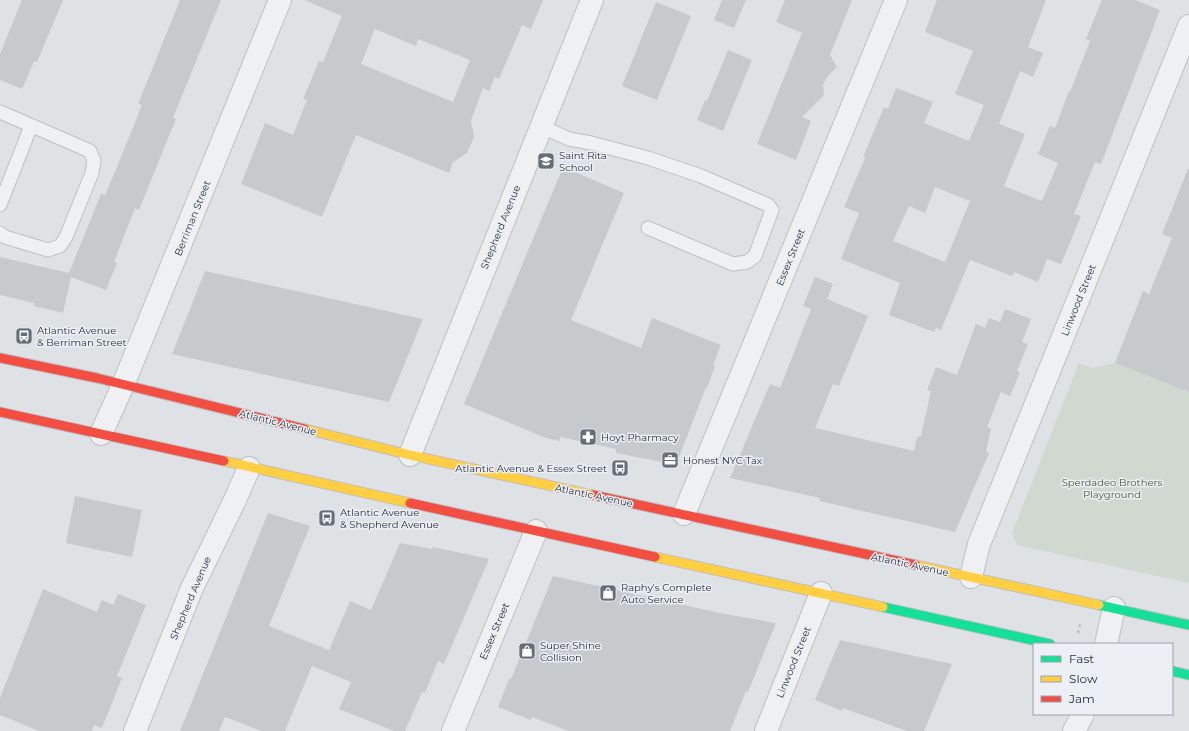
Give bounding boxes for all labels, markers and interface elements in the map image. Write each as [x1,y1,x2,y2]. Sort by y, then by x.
place label: Saint Rita School [559,149,607,174]
school or university icon: Saint Rita School [536,151,556,171]
street label: Berriman Street [171,179,214,258]
street label: Shepherd Avenue [478,183,523,271]
street label: Essex Street [773,227,808,288]
street label: Linwood Street [1058,262,1099,338]
place label: Atlantic Avenue & Berriman Street [37,324,127,349]
bus stop icon: Atlantic Avenue & Berriman Street [14,326,34,346]
street label: Atlantic Avenue [238,407,318,438]
pharmacy icon: Hoyt Pharmacy [578,427,598,447]
place label: Hoyt Pharmacy [601,431,679,444]
office icon: Honest NYC Tax [660,450,680,470]
place label: Honest NYC Tax [683,454,763,467]
bus stop icon: Atlantic Avenue & Essex Street [610,458,630,478]
place label: Atlantic Avenue & Essex Street [455,462,607,475]
park label: Sperdadeo Brothers Playground [1062,476,1162,501]
street label: Atlantic Avenue [554,481,634,510]
place label: Atlantic Avenue & Shepherd Avenue [340,506,439,531]
bus stop icon: Atlantic Avenue & Shepherd Avenue [317,508,337,528]
street label: Atlantic Avenue [870,550,950,579]
street label: Shepherd Avenue [167,554,214,642]
place label: Raphy's Complete Auto Service [621,581,712,606]
shop icon: Raphy's Complete Auto Service [598,583,618,603]
street label: Essex Street [477,601,512,662]
street label: Linwood Street [773,624,814,700]
place label: Super Shine Collision [540,639,601,664]
shop icon: Super Shine Collision [517,641,537,661]
legend [1033,643,1173,715]
text: Fast [1069,651,1094,666]
text: Slow [1069,671,1098,686]
text: Jam [1068,691,1095,706]

